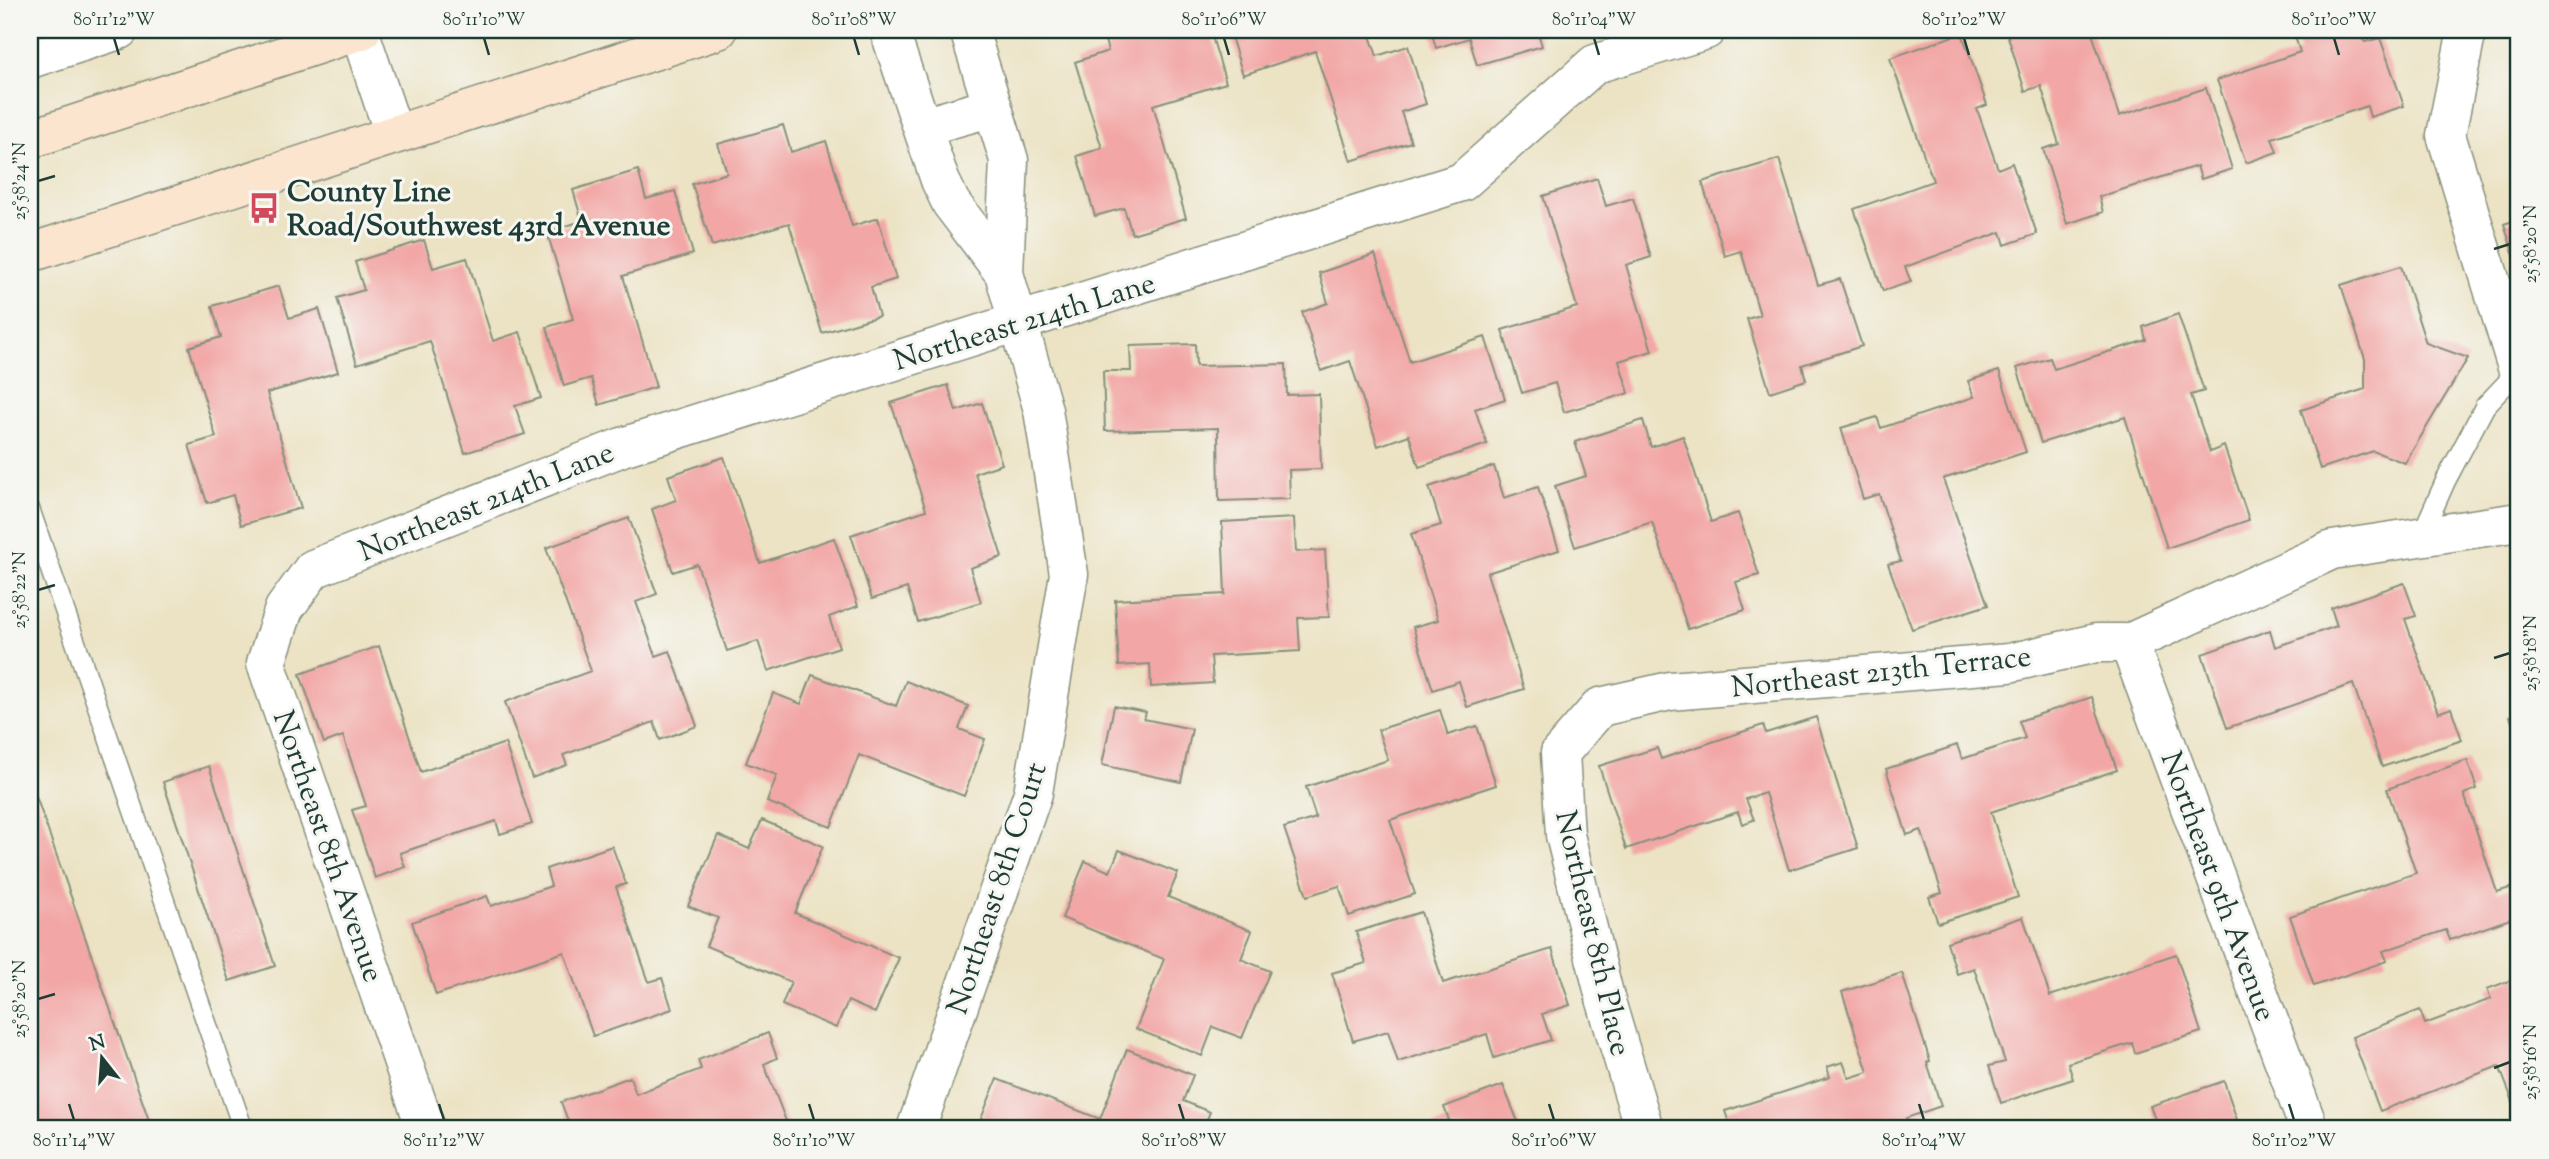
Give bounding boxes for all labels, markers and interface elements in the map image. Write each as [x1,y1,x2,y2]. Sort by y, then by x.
text: 80°11'12"W [73,8,155,34]
text: 80°11'10"W [443,8,525,34]
text: 80°11'08"W [812,8,897,34]
text: 80°11'06"W [1182,8,1266,34]
text: 80°11'04"W [1552,8,1636,34]
text: 80°11'02"W [1922,8,2006,34]
text: 80°11'00"W [2292,8,2377,34]
text: 25°58'24"N [8,142,34,220]
place label: County Line Road/Southwest 43rd Avenue [287,172,670,249]
bus stop icon: County Line Road/Southwest 43rd Avenue [247,191,281,225]
text: 25°58'20"N [2519,205,2545,283]
street label: Northeast 214th Lane [889,263,1161,384]
street label: Northeast 214th Lane [353,432,621,574]
text: 25°58'22"N [8,551,34,629]
text: 25°58'18"N [2519,615,2545,691]
street label: Northeast 213th Terrace [1729,636,2033,711]
street label: Northeast 8th Avenue [260,705,393,988]
street label: Northeast 9th Avenue [2148,746,2285,1028]
street label: Northeast 8th Court [937,757,1059,1020]
street label: Northeast 8th Place [1542,807,1641,1060]
text: 25°58'20"N [8,960,34,1038]
north arrow [66,1023,136,1092]
text: 25°58'16"N [2519,1024,2545,1100]
text: N [87,1029,109,1059]
text: 80°11'14"W [33,1129,115,1155]
text: 80°11'12"W [403,1129,485,1155]
text: 80°11'10"W [773,1129,855,1155]
text: 80°11'08"W [1142,1129,1227,1155]
text: 80°11'06"W [1512,1129,1596,1155]
text: 80°11'04"W [1882,1129,1966,1155]
text: 80°11'02"W [2252,1129,2336,1155]

